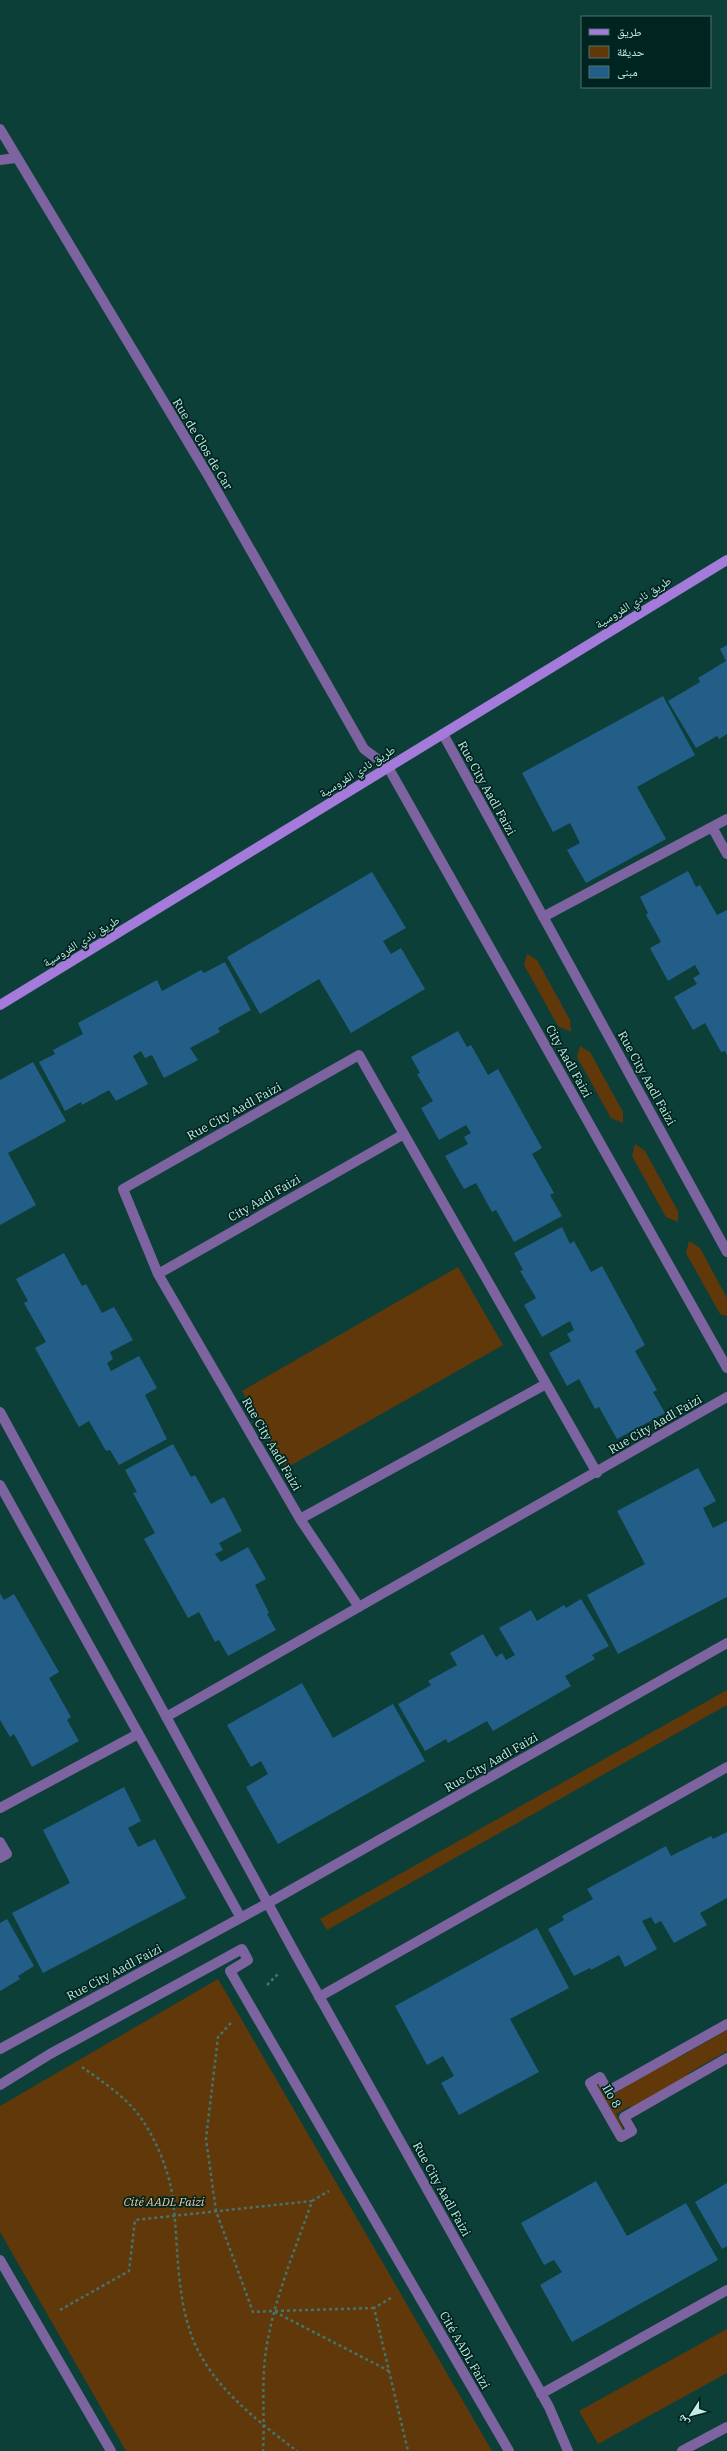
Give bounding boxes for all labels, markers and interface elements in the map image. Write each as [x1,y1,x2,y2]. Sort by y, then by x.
legend [581,16,711,88]
text: طريق [617,24,642,39]
text: حديقة [617,44,645,59]
text: مبنى [617,64,638,79]
street label: Rue de Clos de Car [170,396,237,493]
street label: طريق نادي الفروسية [592,573,676,634]
street label: Rue City Aadl Faizi [455,738,519,838]
street label: طريق نادي الفروسية [316,742,400,803]
street label: طريق نادي الفروسية [40,912,124,972]
street label: City Aadl Faizi [543,1022,595,1100]
street label: Rue City Aadl Faizi [615,1028,679,1128]
street label: Rue City Aadl Faizi [184,1079,284,1143]
street label: City Aadl Faizi [225,1171,303,1225]
street label: Rue City Aadl Faizi [606,1391,705,1457]
street label: Rue City Aadl Faizi [239,1395,305,1494]
street label: Rue City Aadl Faizi [442,1729,541,1795]
street label: Rue City Aadl Faizi [64,1941,164,2003]
street label: Ilo 8 [599,2082,625,2110]
street label: Rue City Aadl Faizi [410,2139,474,2239]
park label: Cité AADL Faizi [124,2194,205,2209]
street label: Cité AADL Faizi [437,2308,493,2392]
north arrow [671,2395,711,2435]
text: ش [674,2411,693,2430]

